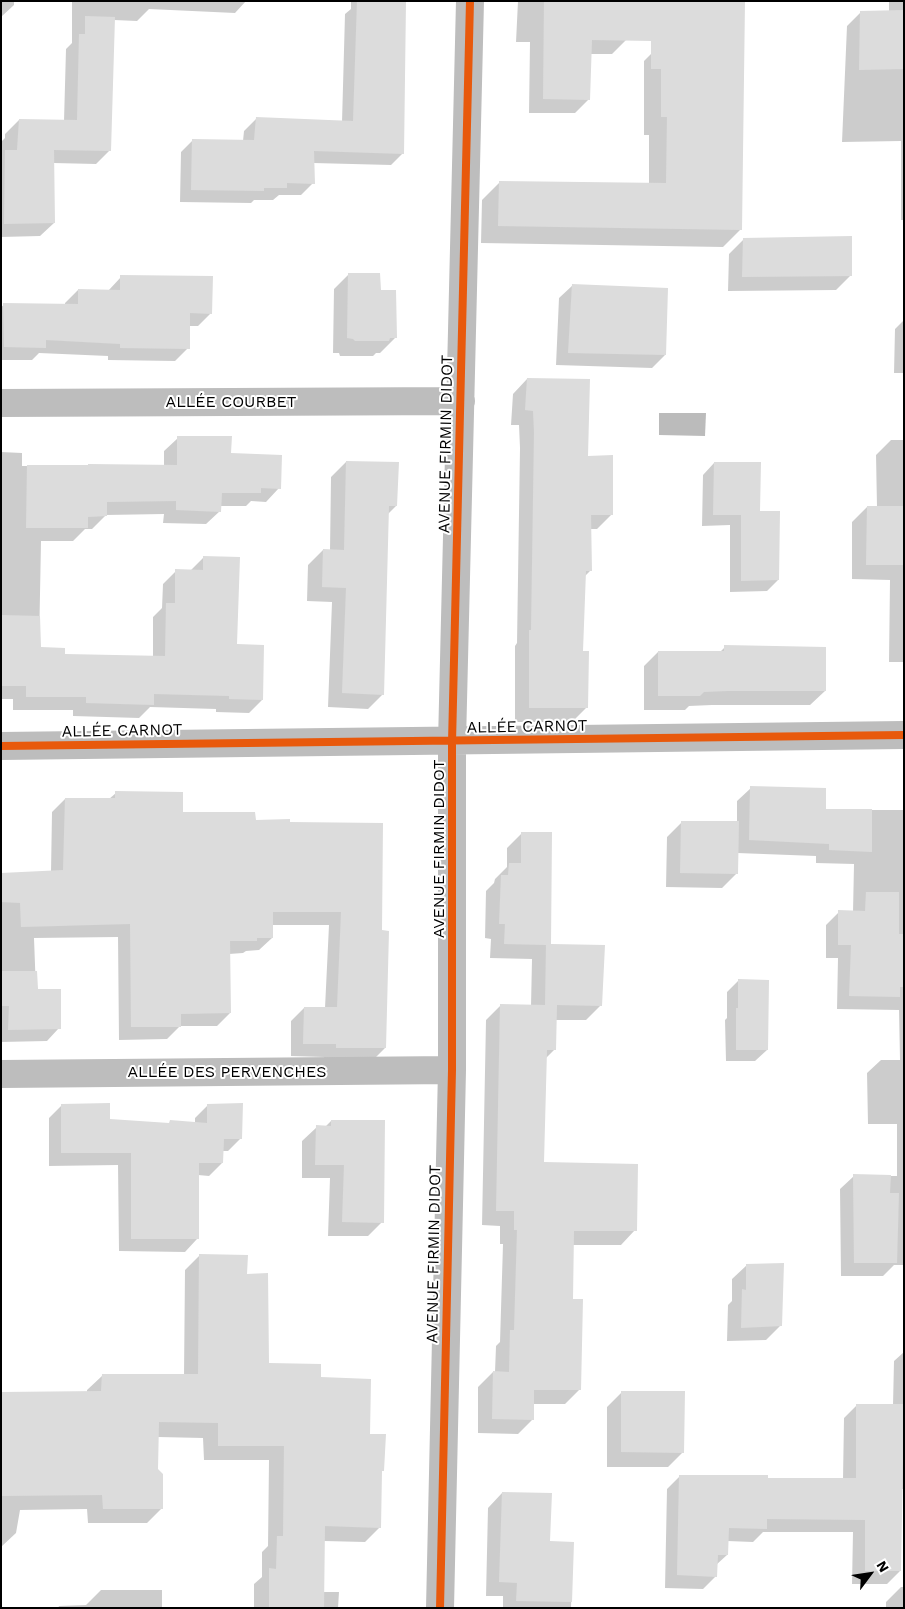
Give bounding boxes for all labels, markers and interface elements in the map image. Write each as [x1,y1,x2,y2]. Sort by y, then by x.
street label: AVENUE FIRMIN DIDOT [435,354,457,534]
street label: ALLÉE COURBET [166,392,296,412]
street label: ALLÉE CARNOT [466,716,588,738]
street label: ALLÉE CARNOT [61,720,183,742]
street label: AVENUE FIRMIN DIDOT [429,760,449,938]
street label: ALLÉE DES PERVENCHES [128,1062,326,1082]
street label: AVENUE FIRMIN DIDOT [423,1164,445,1344]
north arrow [845,1549,895,1599]
text: N [873,1558,892,1575]

